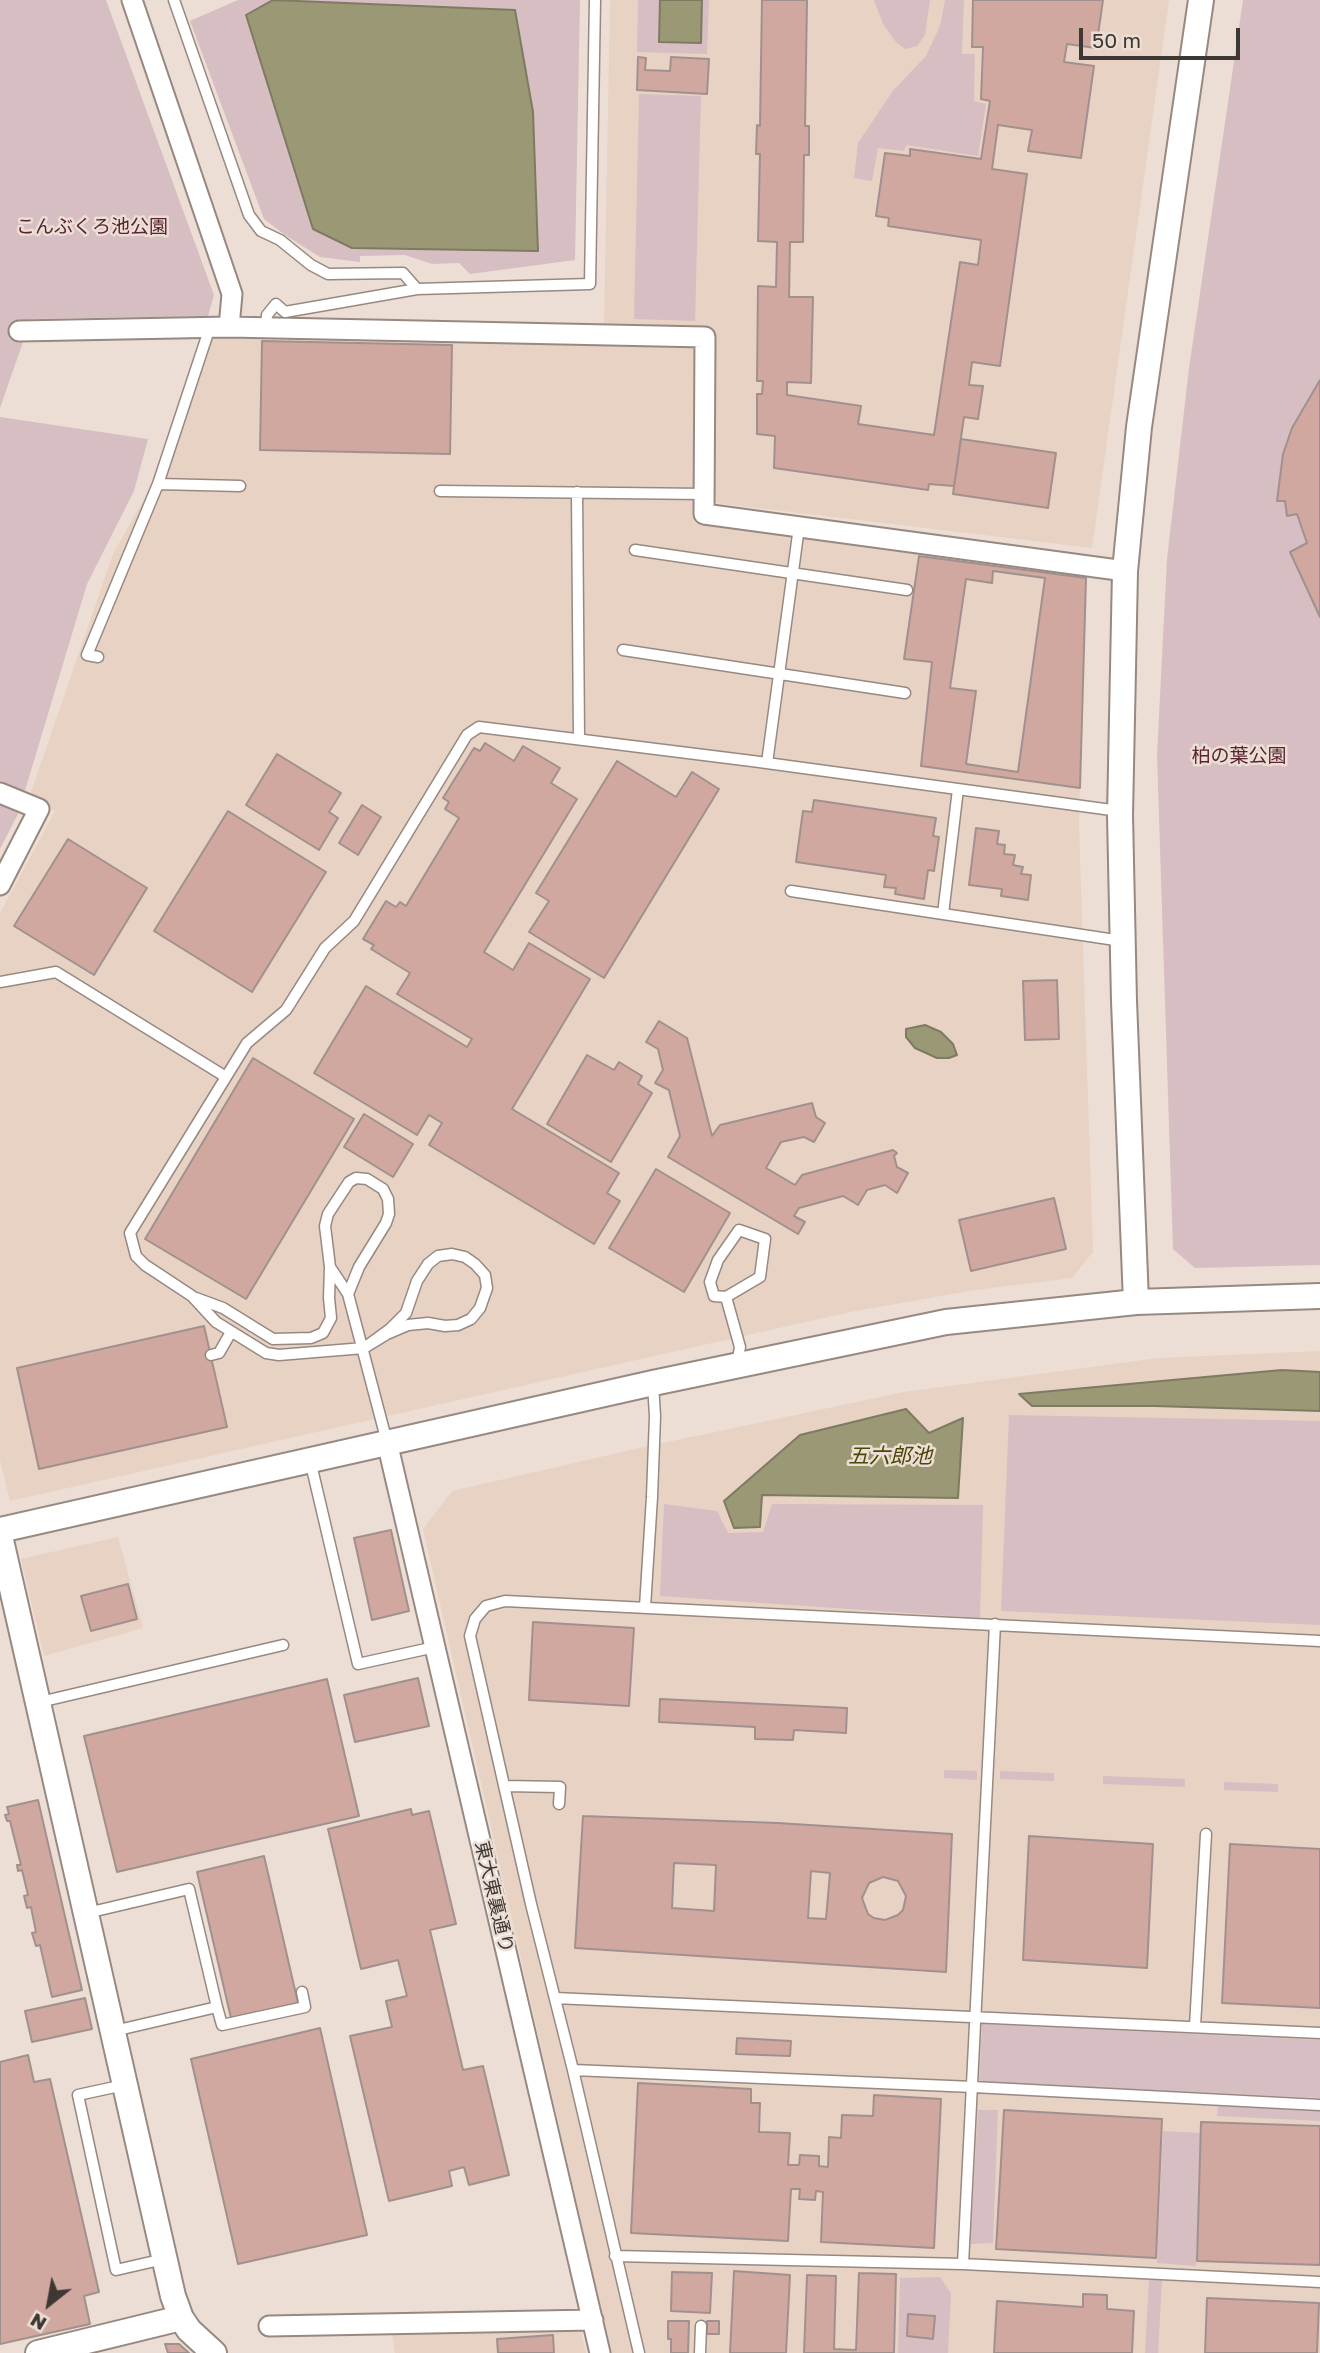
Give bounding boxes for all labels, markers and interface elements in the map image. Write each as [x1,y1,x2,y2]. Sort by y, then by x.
scale bar [1082,14,1243,58]
text: 50 m [1092,27,1141,53]
park label: こんぶくろ池公園 [16,216,168,238]
park label: 柏の葉公園 [1192,745,1286,767]
water label: 五六郎池 [848,1443,932,1469]
street label: 東大東裏通り [470,1839,518,1955]
north arrow [14,2269,84,2339]
text: N [26,2309,50,2336]

